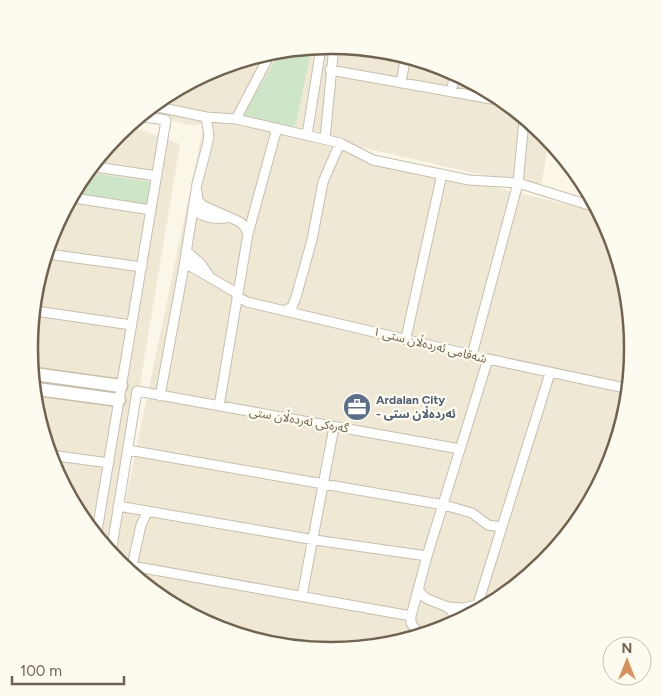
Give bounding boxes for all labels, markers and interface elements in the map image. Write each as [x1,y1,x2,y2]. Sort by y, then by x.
street label: شەقامی ئەردەڵان ستی ١ [372,322,489,366]
office icon: Ardalan City - ئەردەڵان ستی [342,392,372,422]
place label: Ardalan City - ئەردەڵان ستی [376,393,456,421]
street label: گەرەکی ئەردەڵان ستی [248,402,351,436]
north arrow [602,636,652,686]
text: N [622,640,632,657]
scale bar [12,654,125,686]
text: 100 m [20,662,62,680]

